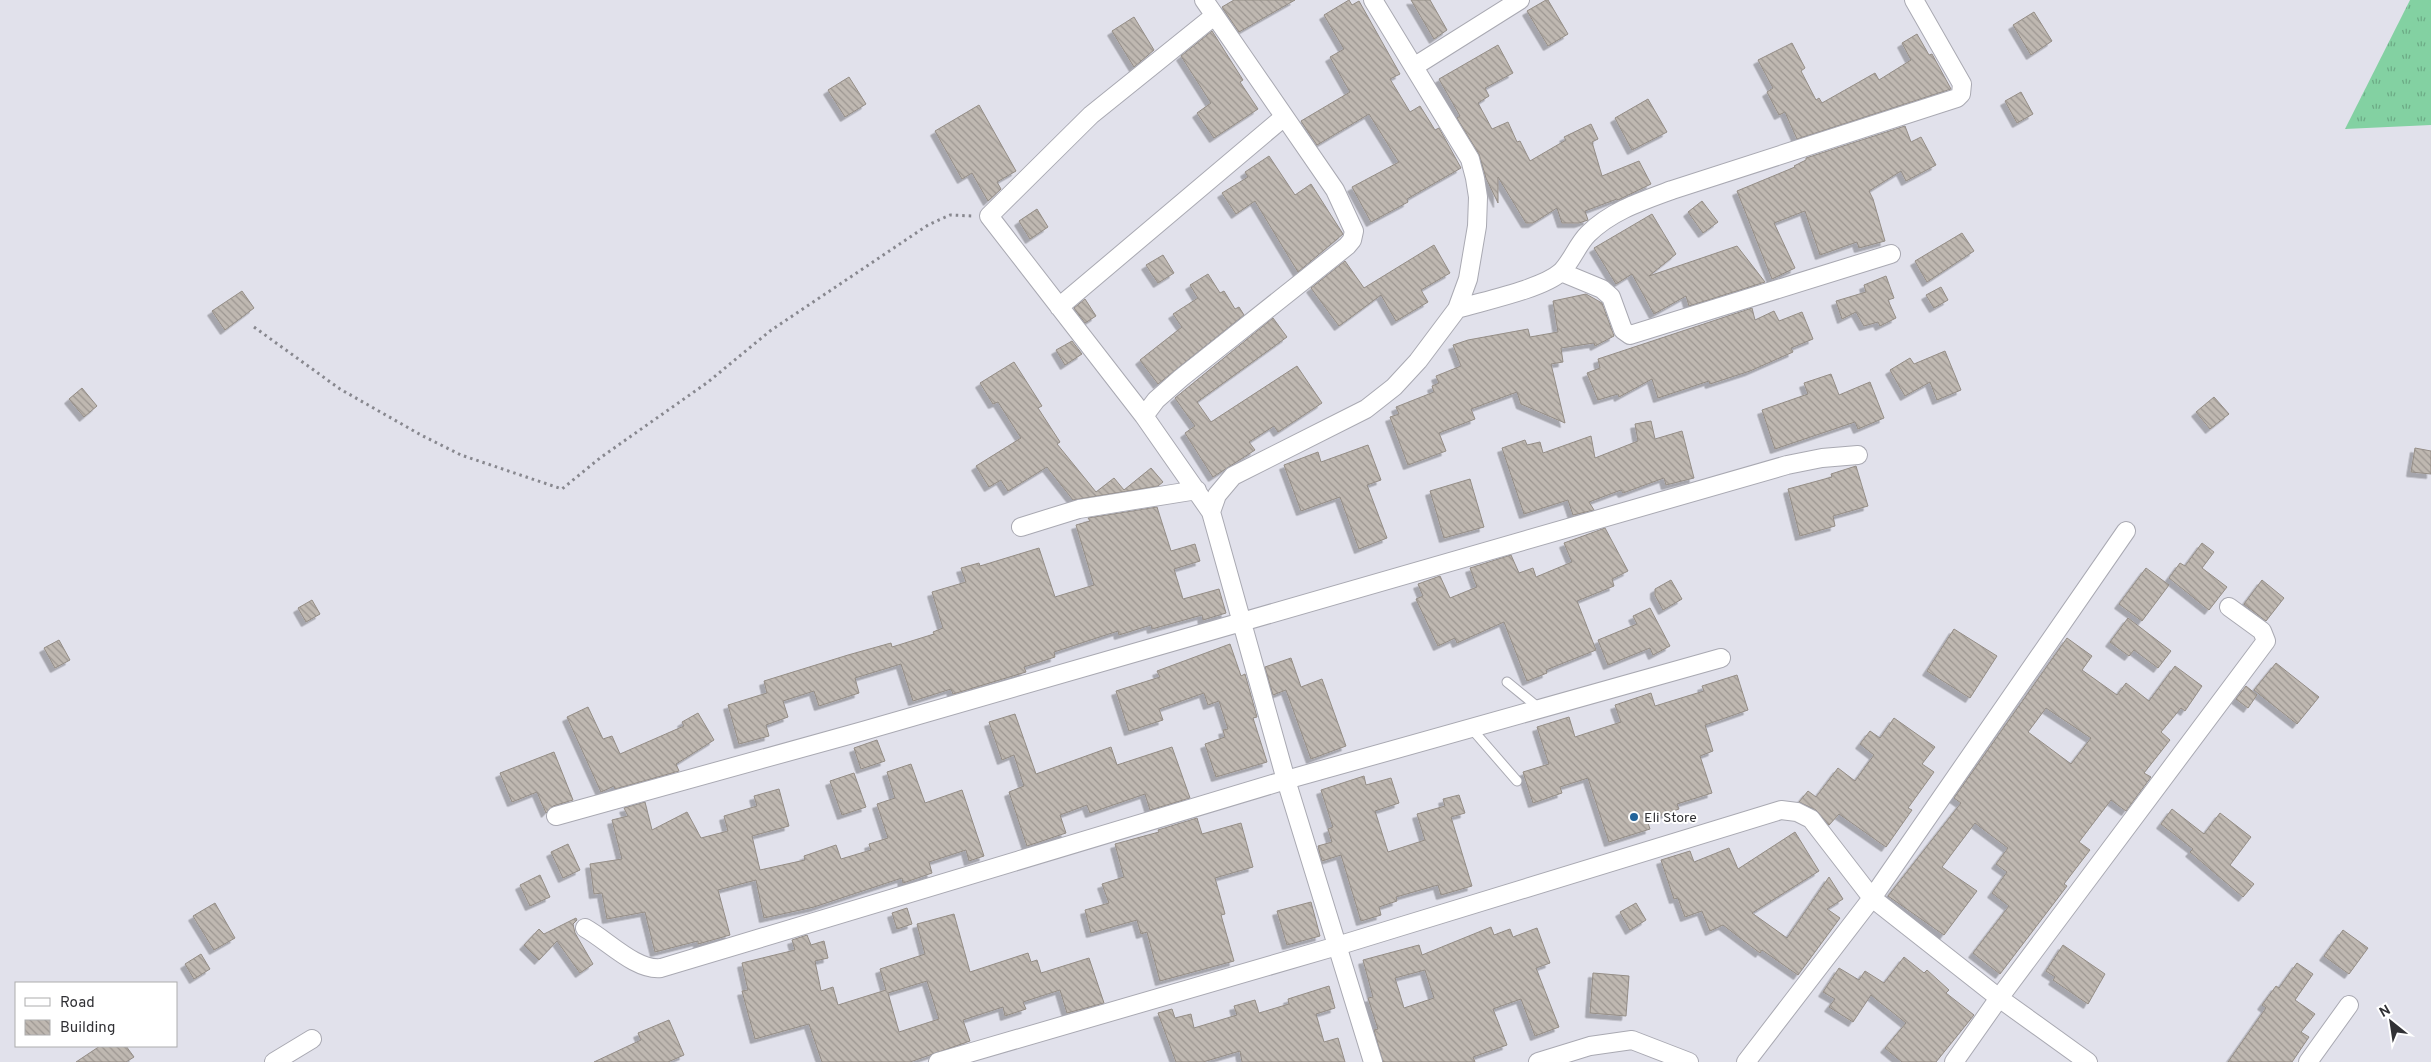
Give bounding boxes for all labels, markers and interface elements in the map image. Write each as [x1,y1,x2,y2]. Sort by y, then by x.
place label: Eli Store [1644,810,1697,827]
marker: Eli Store [1628,811,1640,823]
legend [15,982,178,1047]
text: Road [60,994,95,1013]
north arrow [2366,997,2416,1047]
text: N [2377,1002,2394,1022]
text: Building [60,1019,115,1038]

